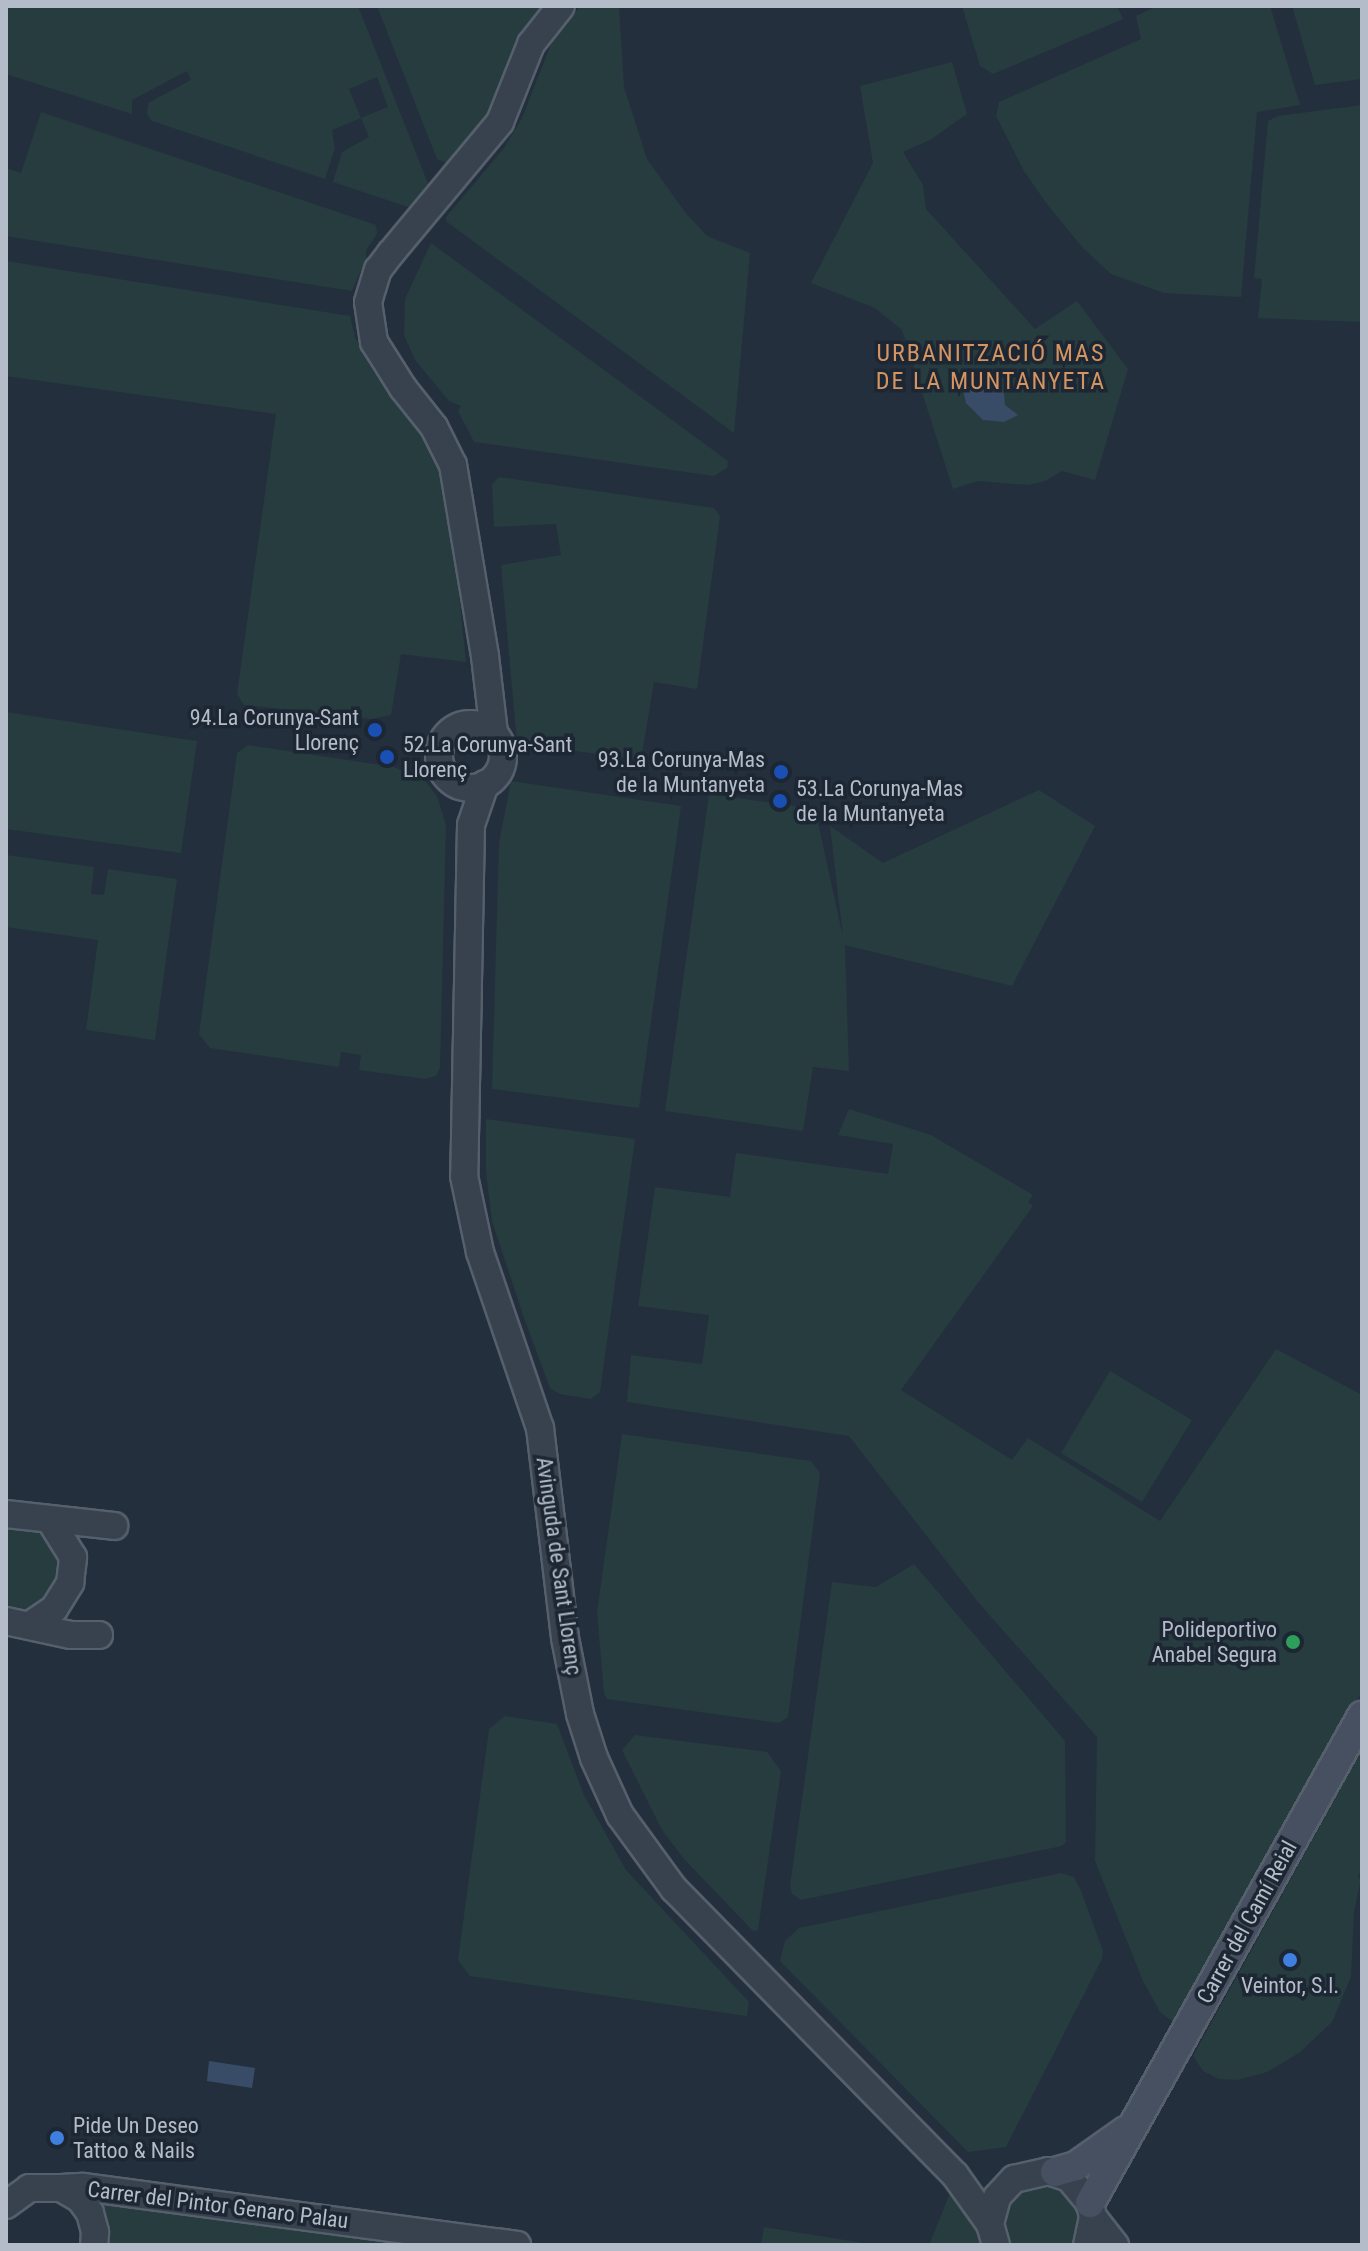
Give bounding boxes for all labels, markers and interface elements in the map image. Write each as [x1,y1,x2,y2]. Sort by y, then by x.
district label: URBANITZACIÓ MAS DE LA MUNTANYETA [876,340,1106,396]
place label: 94.La Corunya-Sant Llorenç [190,704,359,756]
marker: 94.La Corunya-Sant Llorenç [366,721,384,739]
place label: 52.La Corunya-Sant Llorenç [403,731,572,782]
place label: 93.La Corunya-Mas de la Muntanyeta [598,746,765,798]
marker: 52.La Corunya-Sant Llorenç [378,748,396,766]
marker: 93.La Corunya-Mas de la Muntanyeta [772,763,790,781]
place label: 53.La Corunya-Mas de la Muntanyeta [796,775,963,826]
marker: 53.La Corunya-Mas de la Muntanyeta [771,792,789,810]
street label: Avinguda de Sant Llorenç [531,1455,587,1677]
place label: Polideportivo Anabel Segura [1152,1616,1277,1668]
marker: Polideportivo Anabel Segura [1284,1633,1302,1651]
street label: Carrer del Camí Reial [1191,1836,1303,2008]
marker: Veintor, S.l. [1281,1951,1299,1969]
place label: Veintor, S.l. [1241,1973,1339,1999]
place label: Pide Un Deseo Tattoo & Nails [73,2112,199,2164]
marker: Pide Un Deseo Tattoo & Nails [48,2129,66,2147]
street label: Carrer del Pintor Genaro Palau [86,2176,350,2234]

